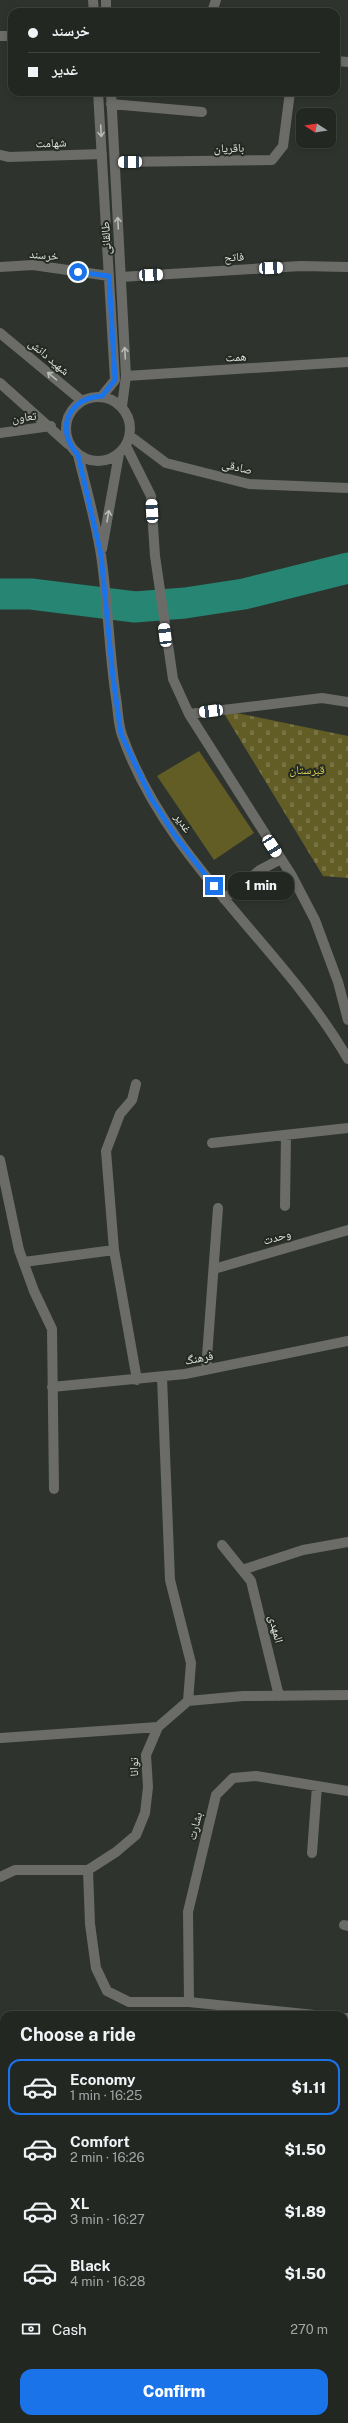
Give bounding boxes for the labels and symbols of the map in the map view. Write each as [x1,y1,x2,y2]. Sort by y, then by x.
north arrow [296,108,336,148]
one-way arrow [97,124,104,137]
street label: شهامت [35,135,67,151]
street label: باقریان [214,141,244,156]
car [118,156,142,168]
one-way arrow [114,217,122,230]
street label: طالقانی [98,221,114,255]
street label: خرسند [29,247,60,263]
street label: فاتح [224,249,244,265]
car [259,261,283,275]
route start [69,263,87,281]
car [139,268,163,282]
street label: شهید دانش [26,336,72,378]
one-way arrow [121,347,129,360]
street label: همت [225,349,247,365]
one-way arrow [46,372,57,380]
street label: تعاون [11,408,38,425]
street label: صادقی [220,457,254,477]
car [145,499,159,523]
one-way arrow [104,510,112,523]
car [158,622,172,648]
car [198,704,224,718]
park label: قبرستان [289,763,325,777]
street label: غدیر [171,810,195,836]
car [260,833,284,859]
callout: 1 min [228,872,294,900]
route end [205,877,223,895]
street label: وحدت [262,1226,292,1248]
street label: فرهنگ [184,1348,214,1368]
street label: المهدی [266,1614,286,1644]
street label: توانا [127,1757,141,1777]
street label: بشارت [185,1811,206,1841]

